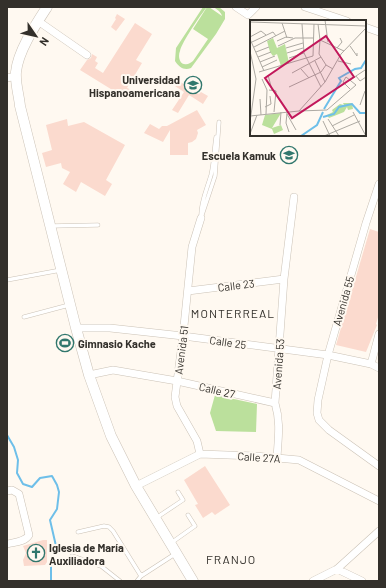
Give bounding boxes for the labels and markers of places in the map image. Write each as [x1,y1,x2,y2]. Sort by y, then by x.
place label: Universidad Hispanoamericana [89,73,180,99]
school or university icon: Universidad Hispanoamericana [183,75,203,95]
school or university icon: Escuela Kamuk [279,145,299,165]
place label: Escuela Kamuk [202,149,276,162]
sports icon: Gimnasio Kache [55,333,75,353]
place label: Gimnasio Kache [78,337,156,350]
place label: Iglesia de María Auxiliadora [49,541,124,567]
church icon: Iglesia de María Auxiliadora [26,543,46,563]

